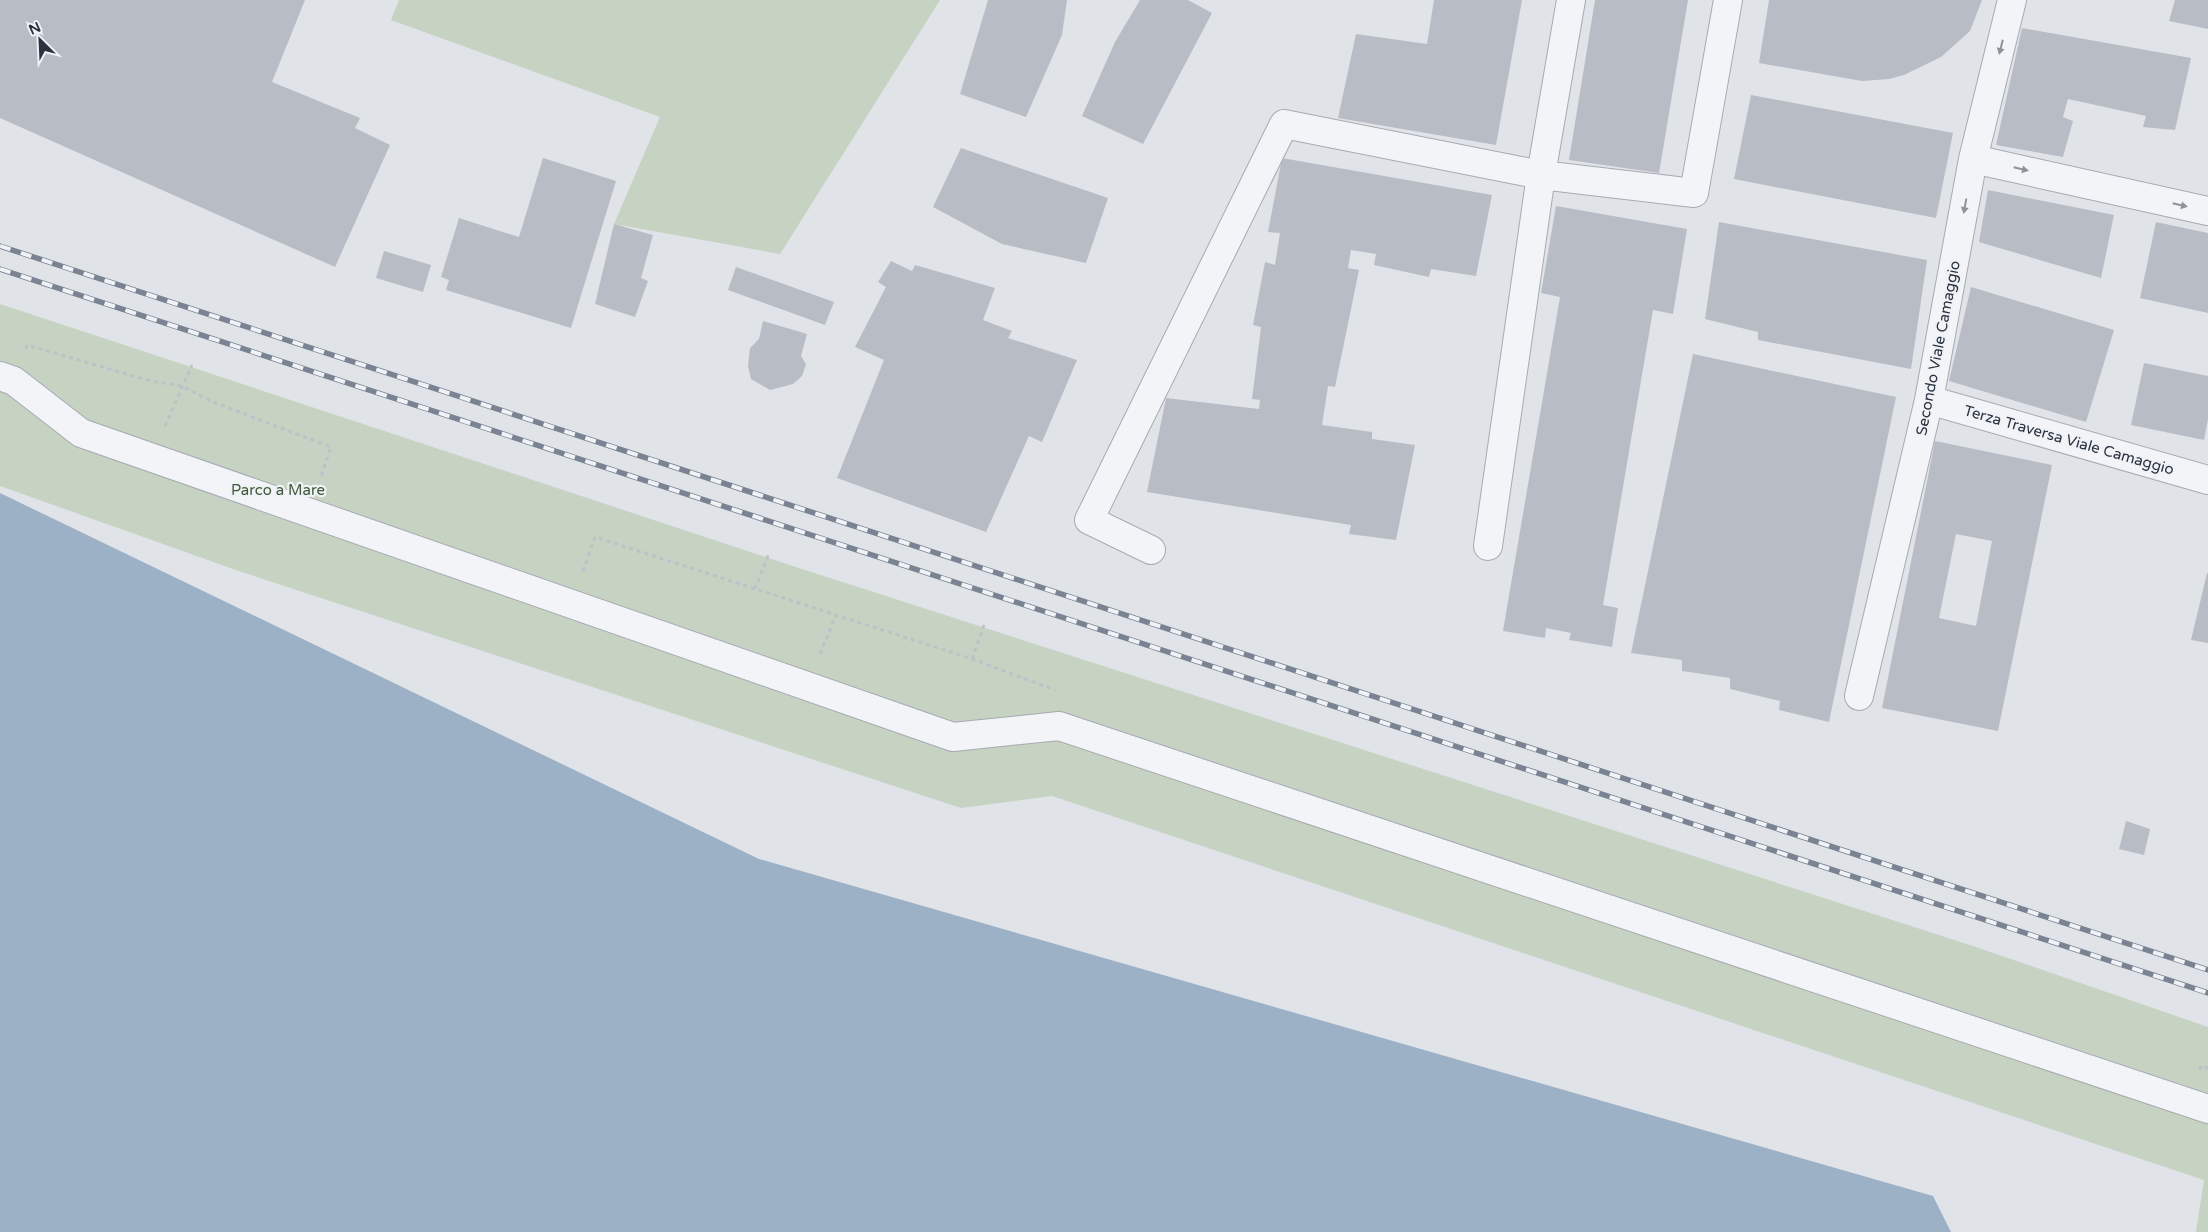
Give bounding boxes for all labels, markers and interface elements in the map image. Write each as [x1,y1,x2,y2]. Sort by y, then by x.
north arrow [15,15,65,65]
text: N [26,19,44,39]
one-way arrow [1997,40,2005,55]
one-way arrow [2013,165,2029,173]
one-way arrow [1960,198,1968,214]
one-way arrow [2172,201,2187,209]
street label: Secondo Viale Camaggio [1912,259,1964,437]
street label: Terza Traversa Viale Camaggio [1962,401,2176,479]
park label: Parco a Mare [231,481,325,499]

